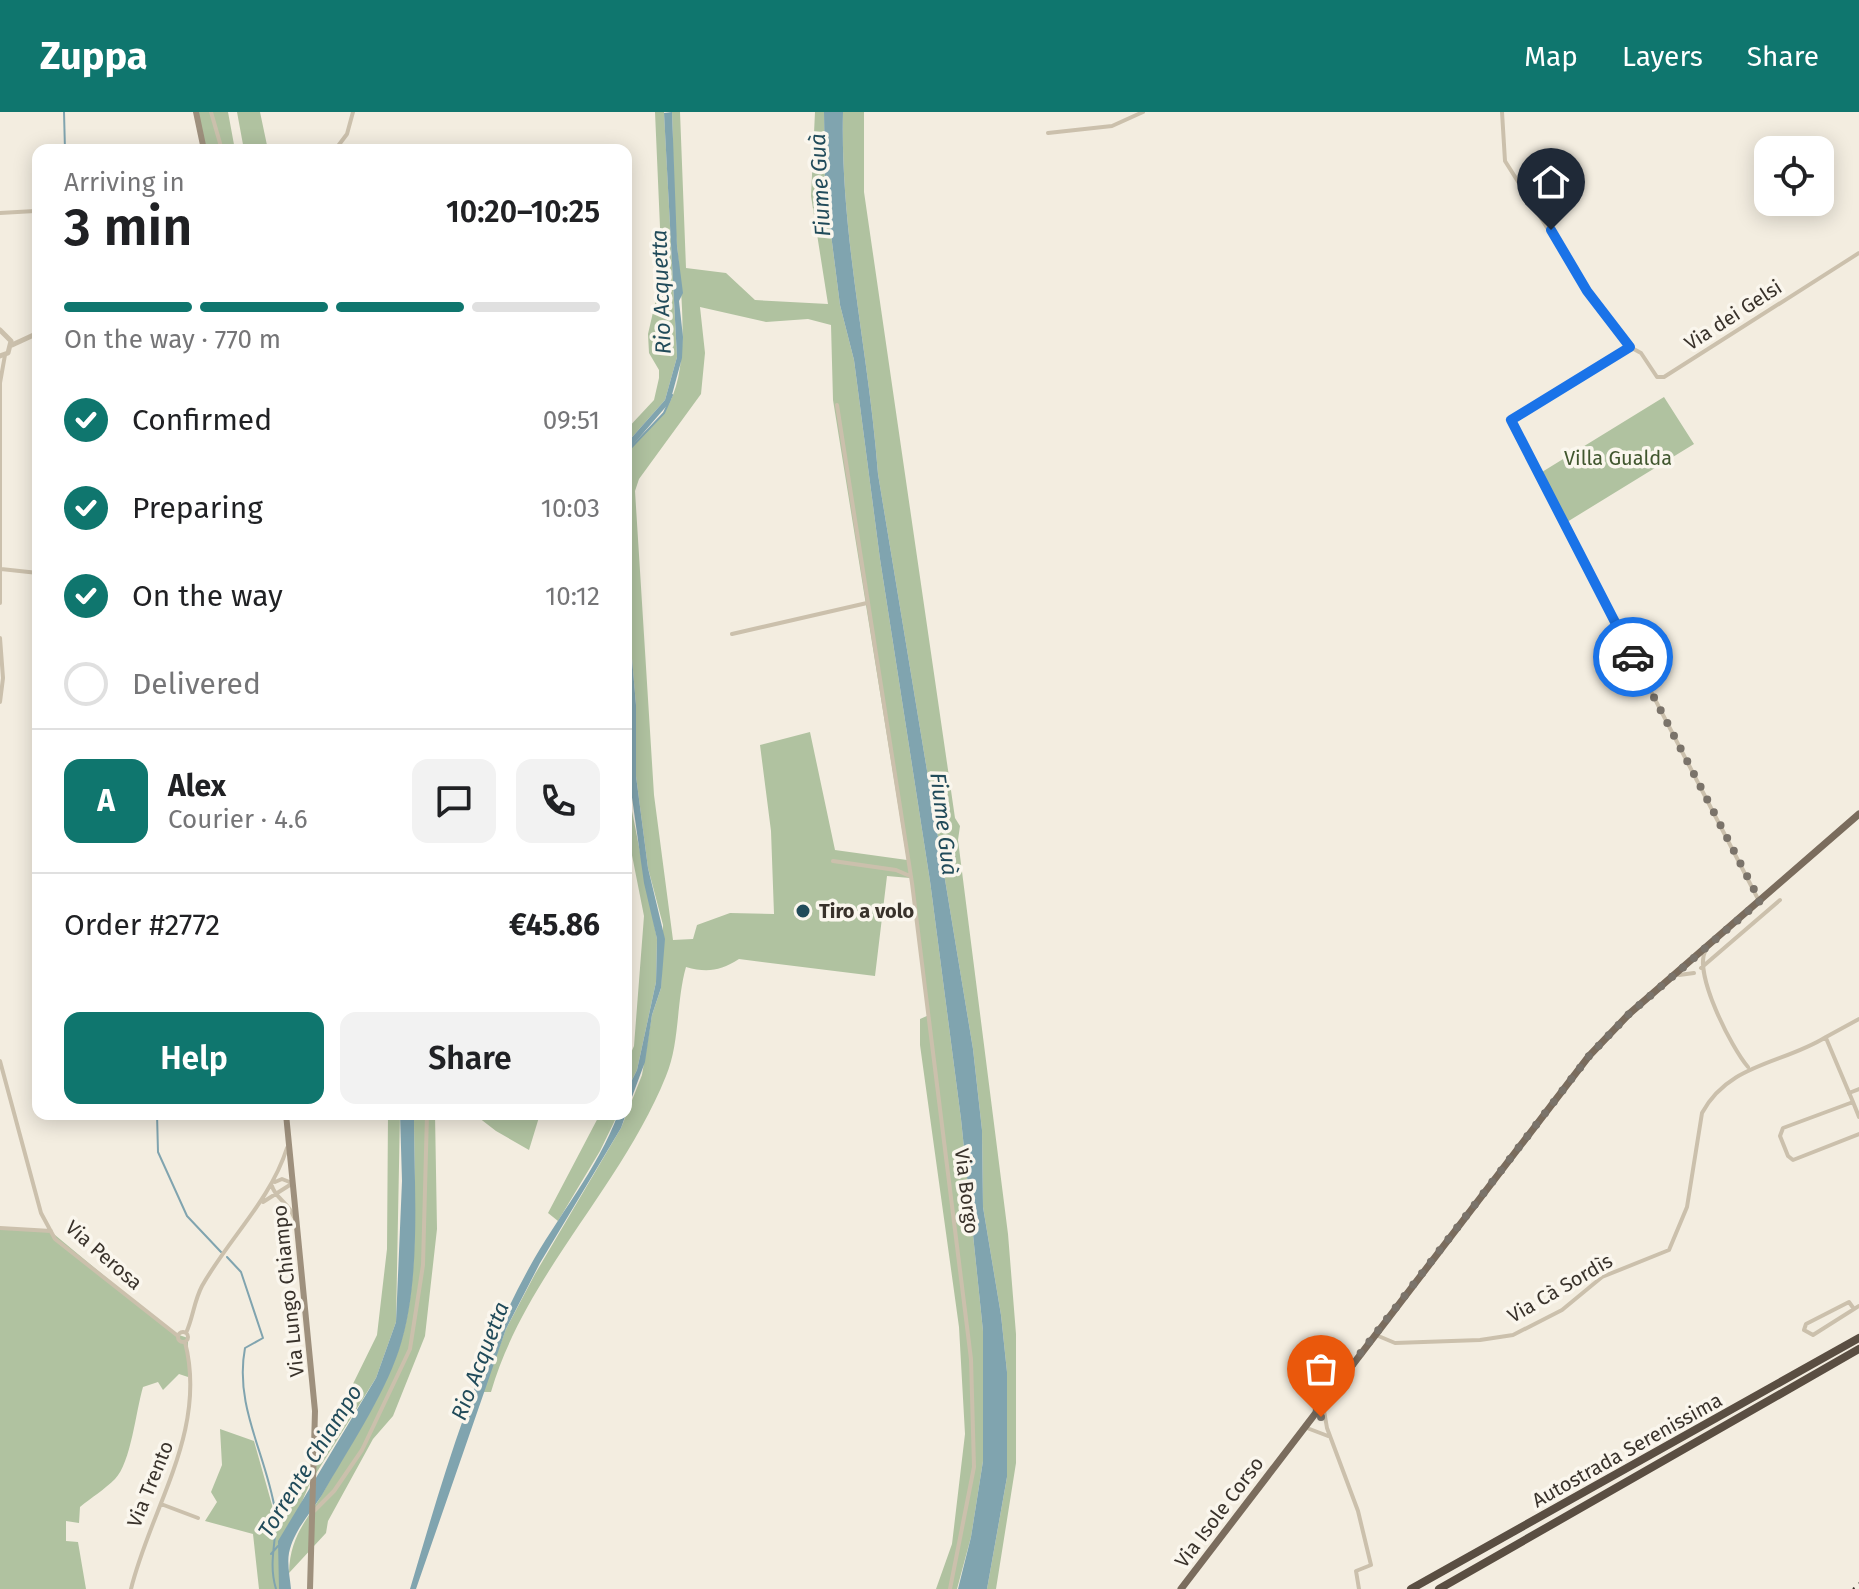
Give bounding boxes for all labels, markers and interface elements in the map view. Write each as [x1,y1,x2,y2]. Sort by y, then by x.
text: Zuppa [40,33,148,79]
text: Map [1524,40,1578,73]
text: Layers [1622,40,1703,73]
text: Share [1747,40,1819,73]
water label: Fiume Guà [804,133,836,237]
map controls [1754,136,1834,216]
button: locate [1754,136,1834,216]
pin [1517,148,1585,230]
icon: home [1529,160,1573,204]
text: Arriving in [64,167,185,198]
text: 10:20–10:25 [446,194,600,230]
text: 3 min [64,196,192,259]
water label: Rio Acquetta [645,229,677,355]
street label: Via dei Gelsi [1680,275,1786,355]
text: On the way · 770 m [64,324,281,355]
icon: check [64,398,108,442]
text: Confirmed [132,402,272,438]
text: 09:51 [543,405,600,436]
park label: Villa Gualda [1564,446,1672,470]
icon: check [64,486,108,530]
text: Preparing [132,490,263,526]
text: 10:03 [541,493,600,524]
icon: check [64,574,108,618]
text: On the way [132,578,283,614]
text: 10:12 [545,581,600,612]
courier [1593,617,1673,697]
icon: car [1611,635,1655,679]
text: Delivered [132,666,261,702]
button: chat [412,759,496,843]
button: phone [516,759,600,843]
text: Alex [168,768,226,804]
water label: Fiume Guà [924,771,964,877]
text: A [97,783,115,819]
text: Courier · 4.6 [168,804,308,835]
place label: Tiro a volo [819,899,915,923]
marker: Tiro a volo [794,902,812,920]
text: Order #2772 [64,907,220,943]
text: €45.86 [509,907,600,943]
button: Help [64,1012,324,1104]
button: Share [340,1012,600,1104]
street label: Via Borgo [950,1147,984,1235]
street label: Via Lungo Chiampo [267,1204,309,1378]
street label: Via Perosa [61,1215,147,1295]
street label: Via Cà Sordìs [1503,1248,1617,1328]
water label: Rio Acquetta [445,1298,515,1424]
pin [1287,1335,1355,1417]
icon: bag [1299,1347,1343,1391]
water label: Torrente Chiampo [252,1380,368,1542]
street label: Autostrada Serenissima [1528,1388,1726,1512]
street label: Via Trento [122,1437,178,1531]
street label: Via Isole Corso [1169,1452,1269,1572]

